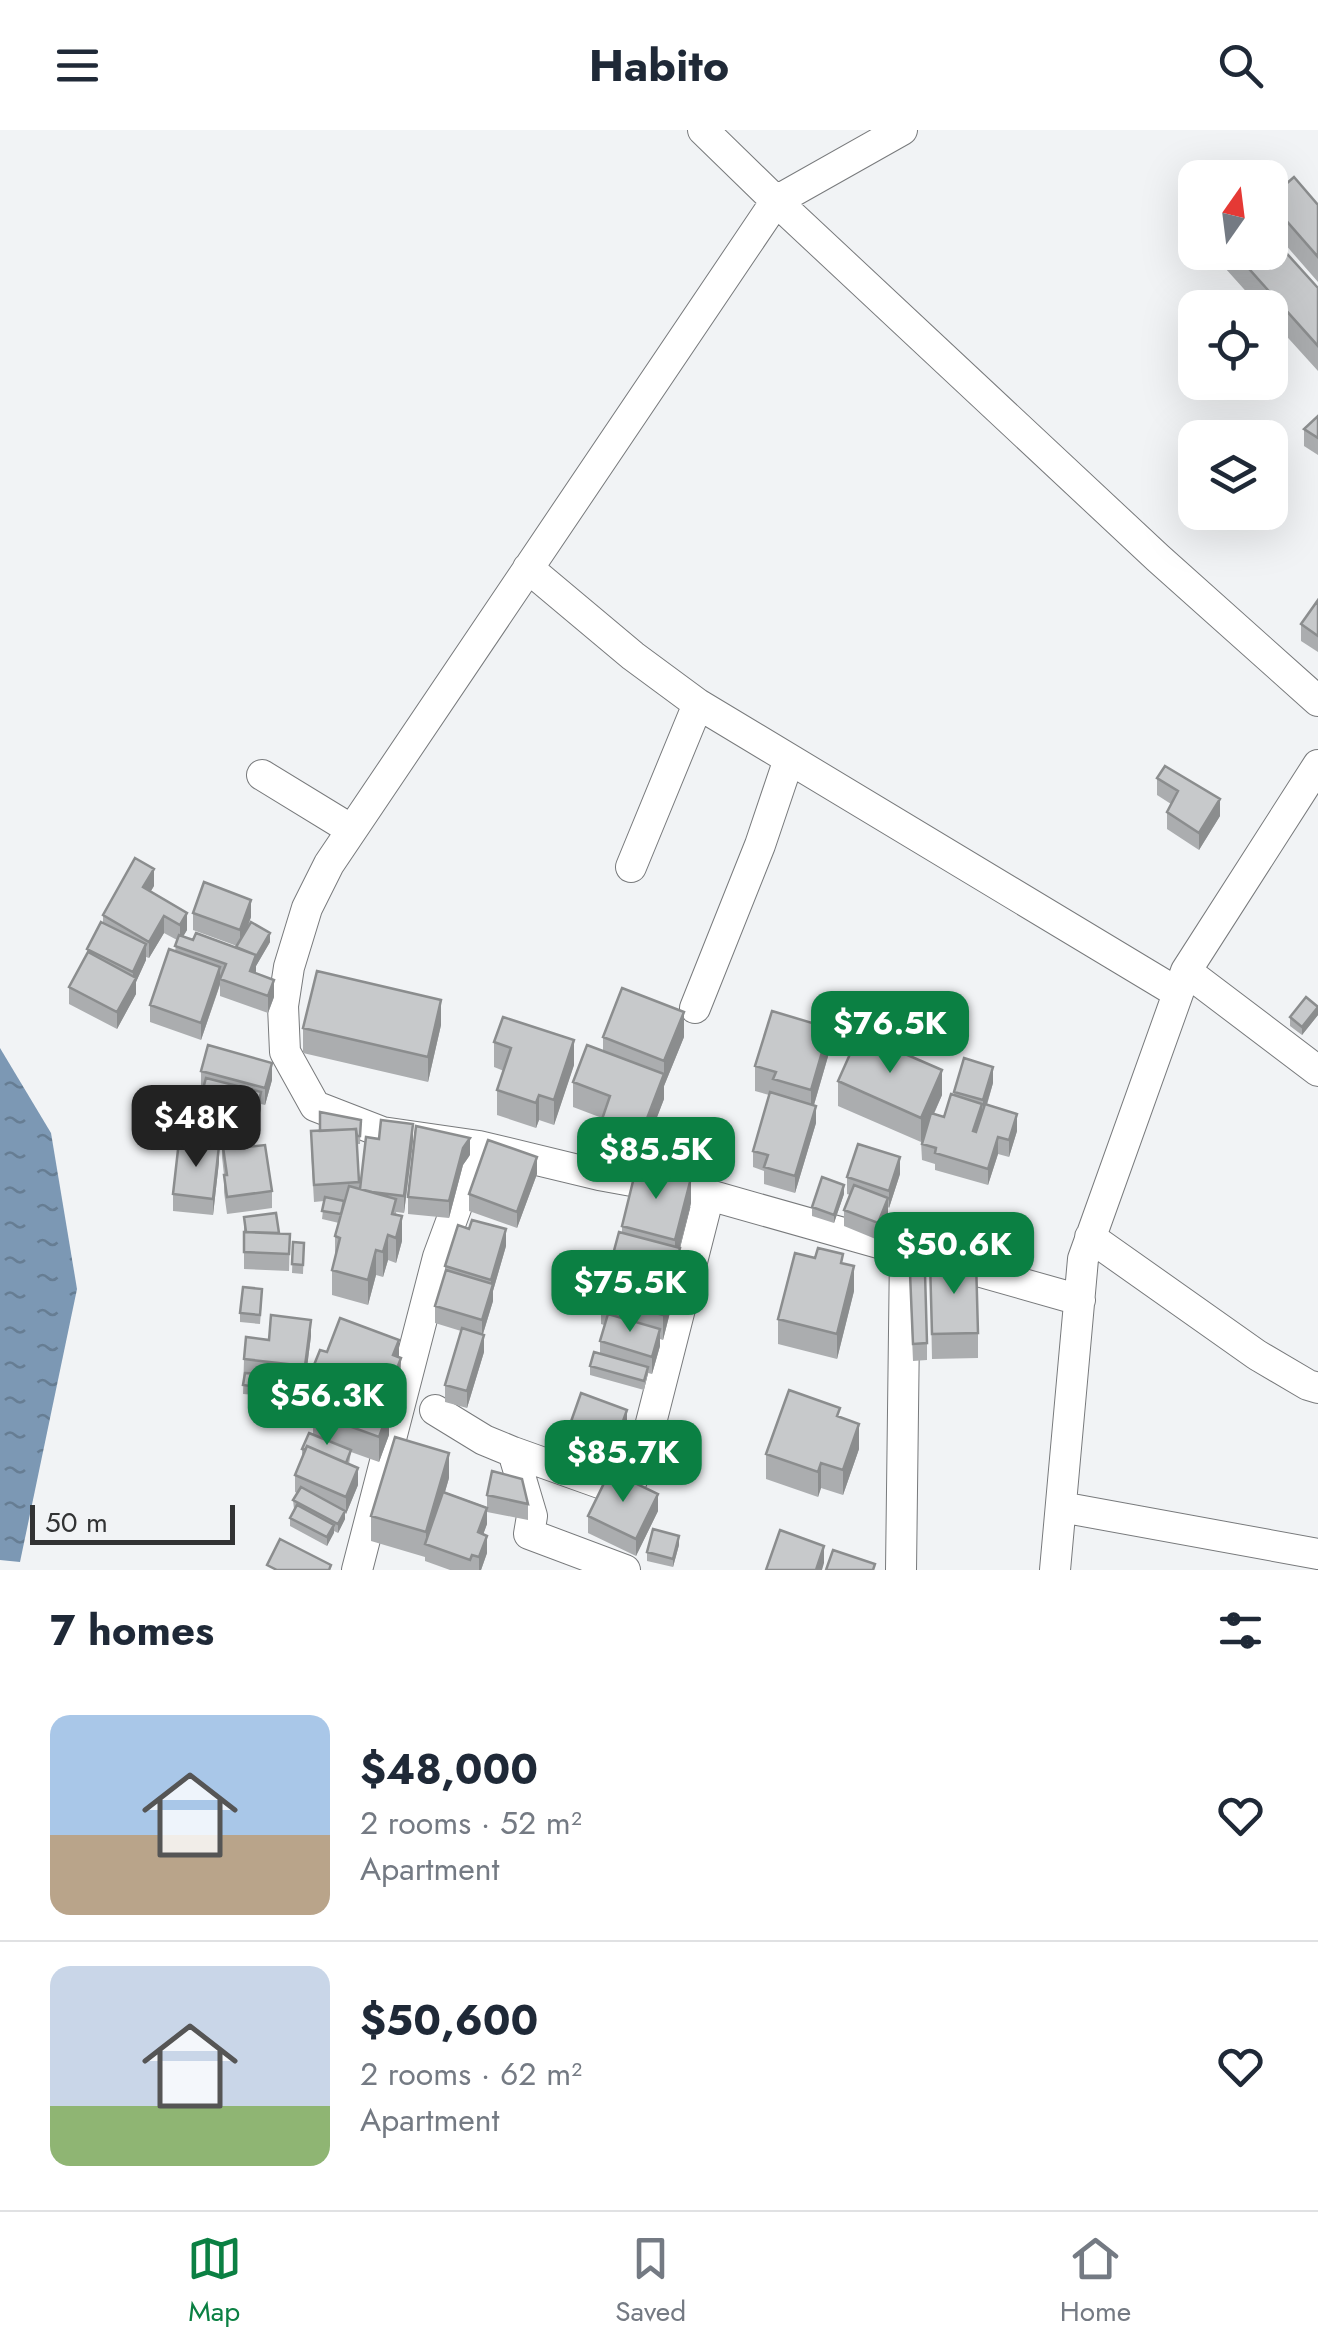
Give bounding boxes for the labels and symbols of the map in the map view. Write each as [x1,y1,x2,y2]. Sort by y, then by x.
north arrow [1178,160,1288,270]
pin: $76.5K [809,991,971,1076]
pin: $48K [137,1085,255,1170]
pin: $85.5K [575,1117,737,1202]
pin: $50.6K [873,1212,1035,1297]
pin: $75.5K [549,1250,711,1335]
pin: $56.3K [246,1363,408,1448]
pin: $85.7K [542,1420,704,1505]
scale bar [30,1500,235,1544]

